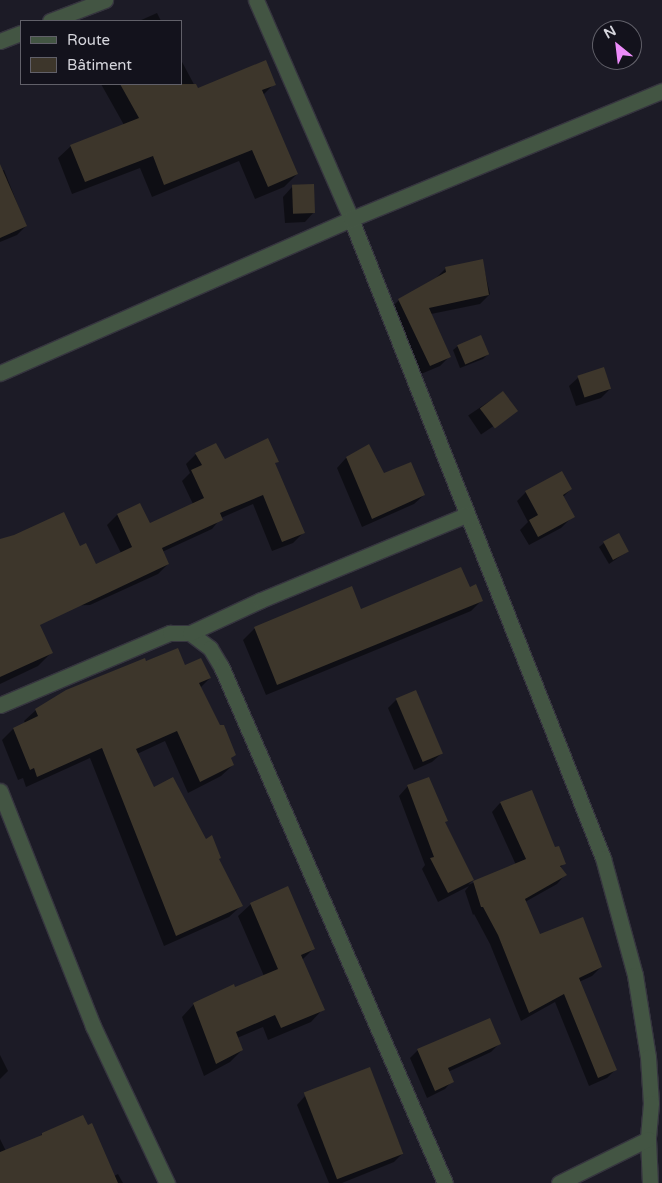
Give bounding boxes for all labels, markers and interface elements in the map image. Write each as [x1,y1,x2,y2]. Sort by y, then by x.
legend [20,20,182,85]
north arrow [592,20,642,70]
text: N [601,22,619,42]
text: Route [67,31,110,49]
text: Bâtiment [67,56,132,74]

